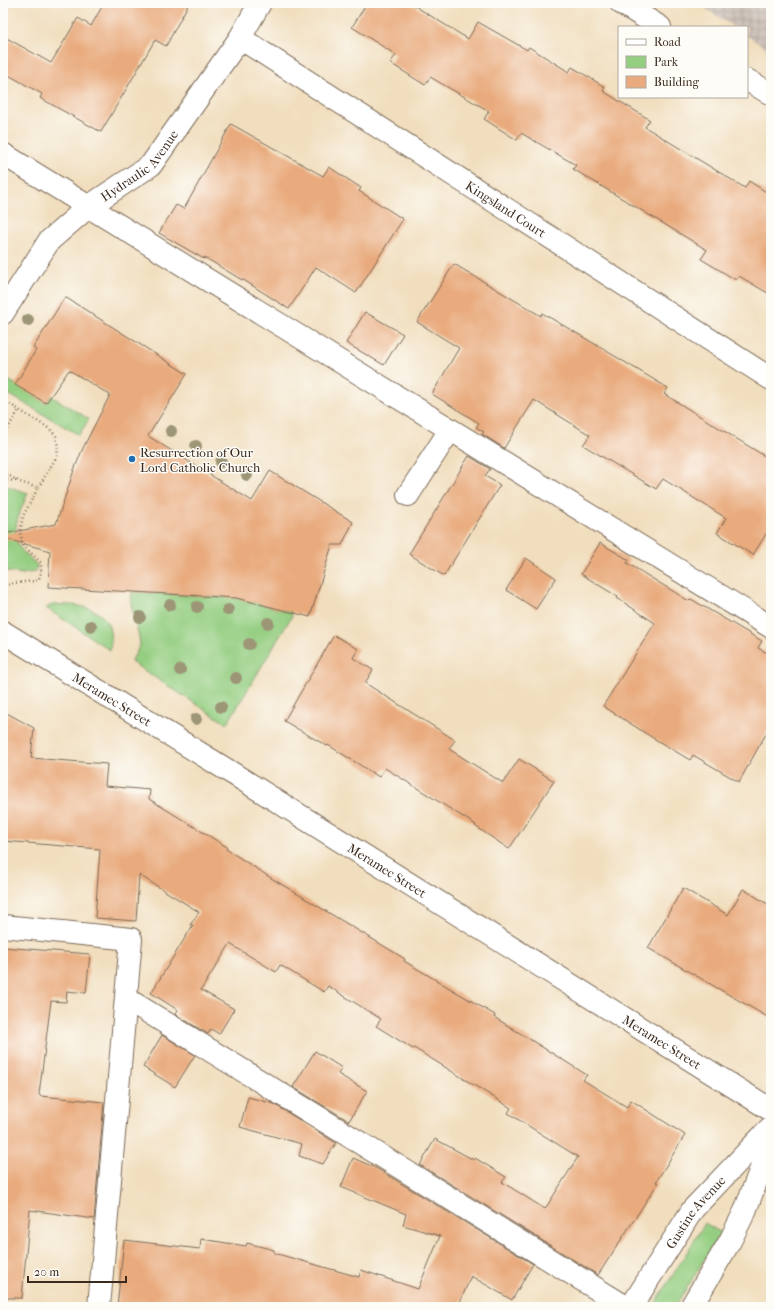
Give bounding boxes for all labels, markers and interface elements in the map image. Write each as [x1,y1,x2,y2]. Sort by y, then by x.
legend [618,26,748,98]
text: Road [654,35,681,49]
text: Park [654,55,679,69]
text: Building [654,75,699,89]
street label: Hydraulic Avenue [98,127,182,204]
street label: Kingsland Court [463,178,549,241]
place label: Resurrection of Our Lord Catholic Church [140,445,261,475]
marker: Resurrection of Our Lord Catholic Church [127,454,137,464]
street label: Meramec Street [70,670,154,730]
street label: Meramec Street [345,840,429,901]
street label: Meramec Street [620,1012,704,1073]
street label: Gustine Avenue [663,1172,729,1252]
scale bar [28,1258,126,1284]
text: 20 m [34,1265,59,1279]

